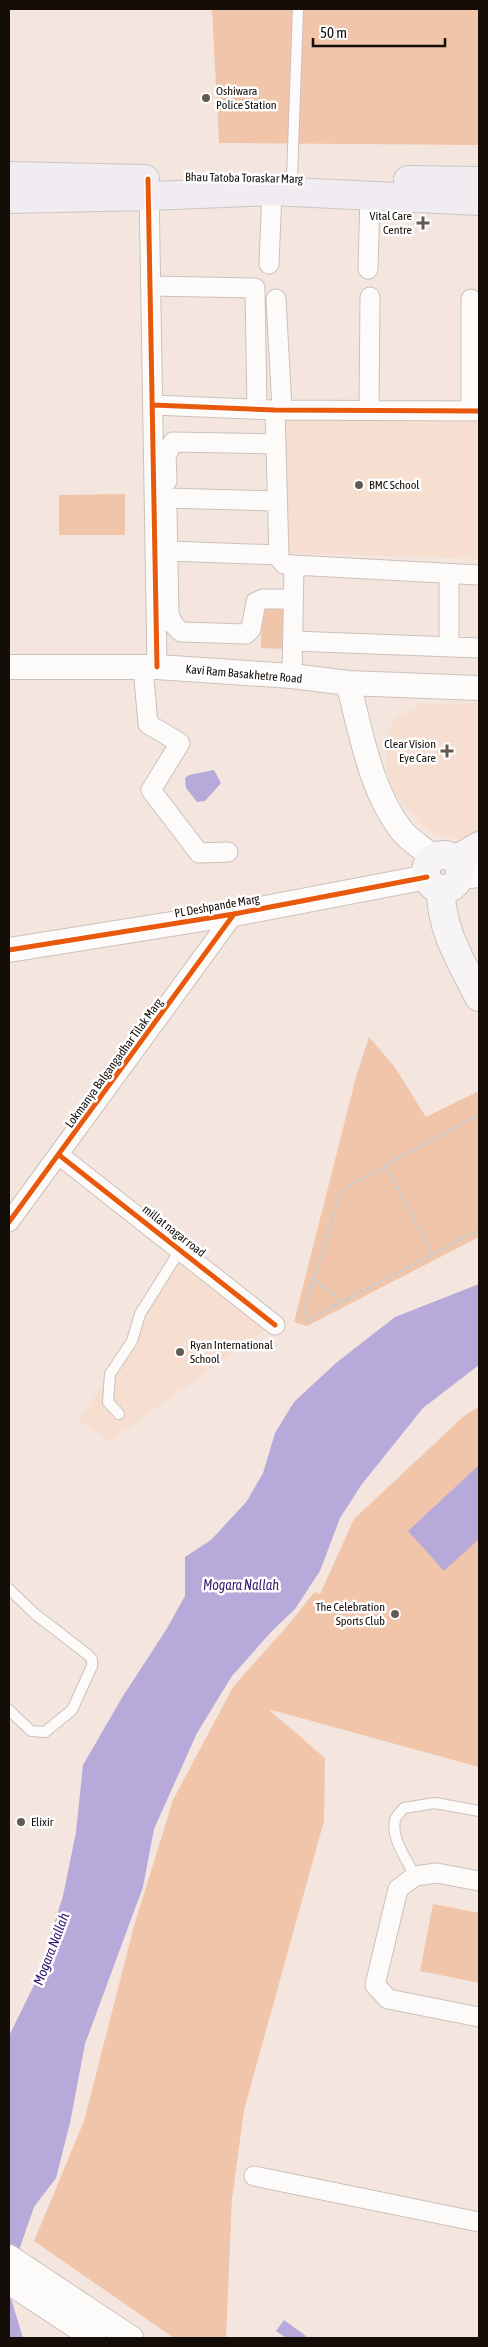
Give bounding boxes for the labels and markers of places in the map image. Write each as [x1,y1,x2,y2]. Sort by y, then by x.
place label: Oshiwara Police Station [216,84,277,112]
marker: Oshiwara Police Station [200,92,212,104]
place label: Vital Care Centre [370,209,412,237]
marker: Vital Care Centre [416,216,430,230]
place label: BMC School [369,478,420,492]
marker: BMC School [353,479,365,491]
place label: Clear Vision Eye Care [384,737,436,765]
marker: Clear Vision Eye Care [440,744,454,758]
place label: Ryan International School [190,1338,274,1366]
marker: Ryan International School [174,1346,186,1358]
place label: The Celebration Sports Club [315,1600,385,1628]
marker: The Celebration Sports Club [389,1608,401,1620]
place label: Elixir [31,1815,54,1829]
marker: Elixir [15,1816,27,1828]

